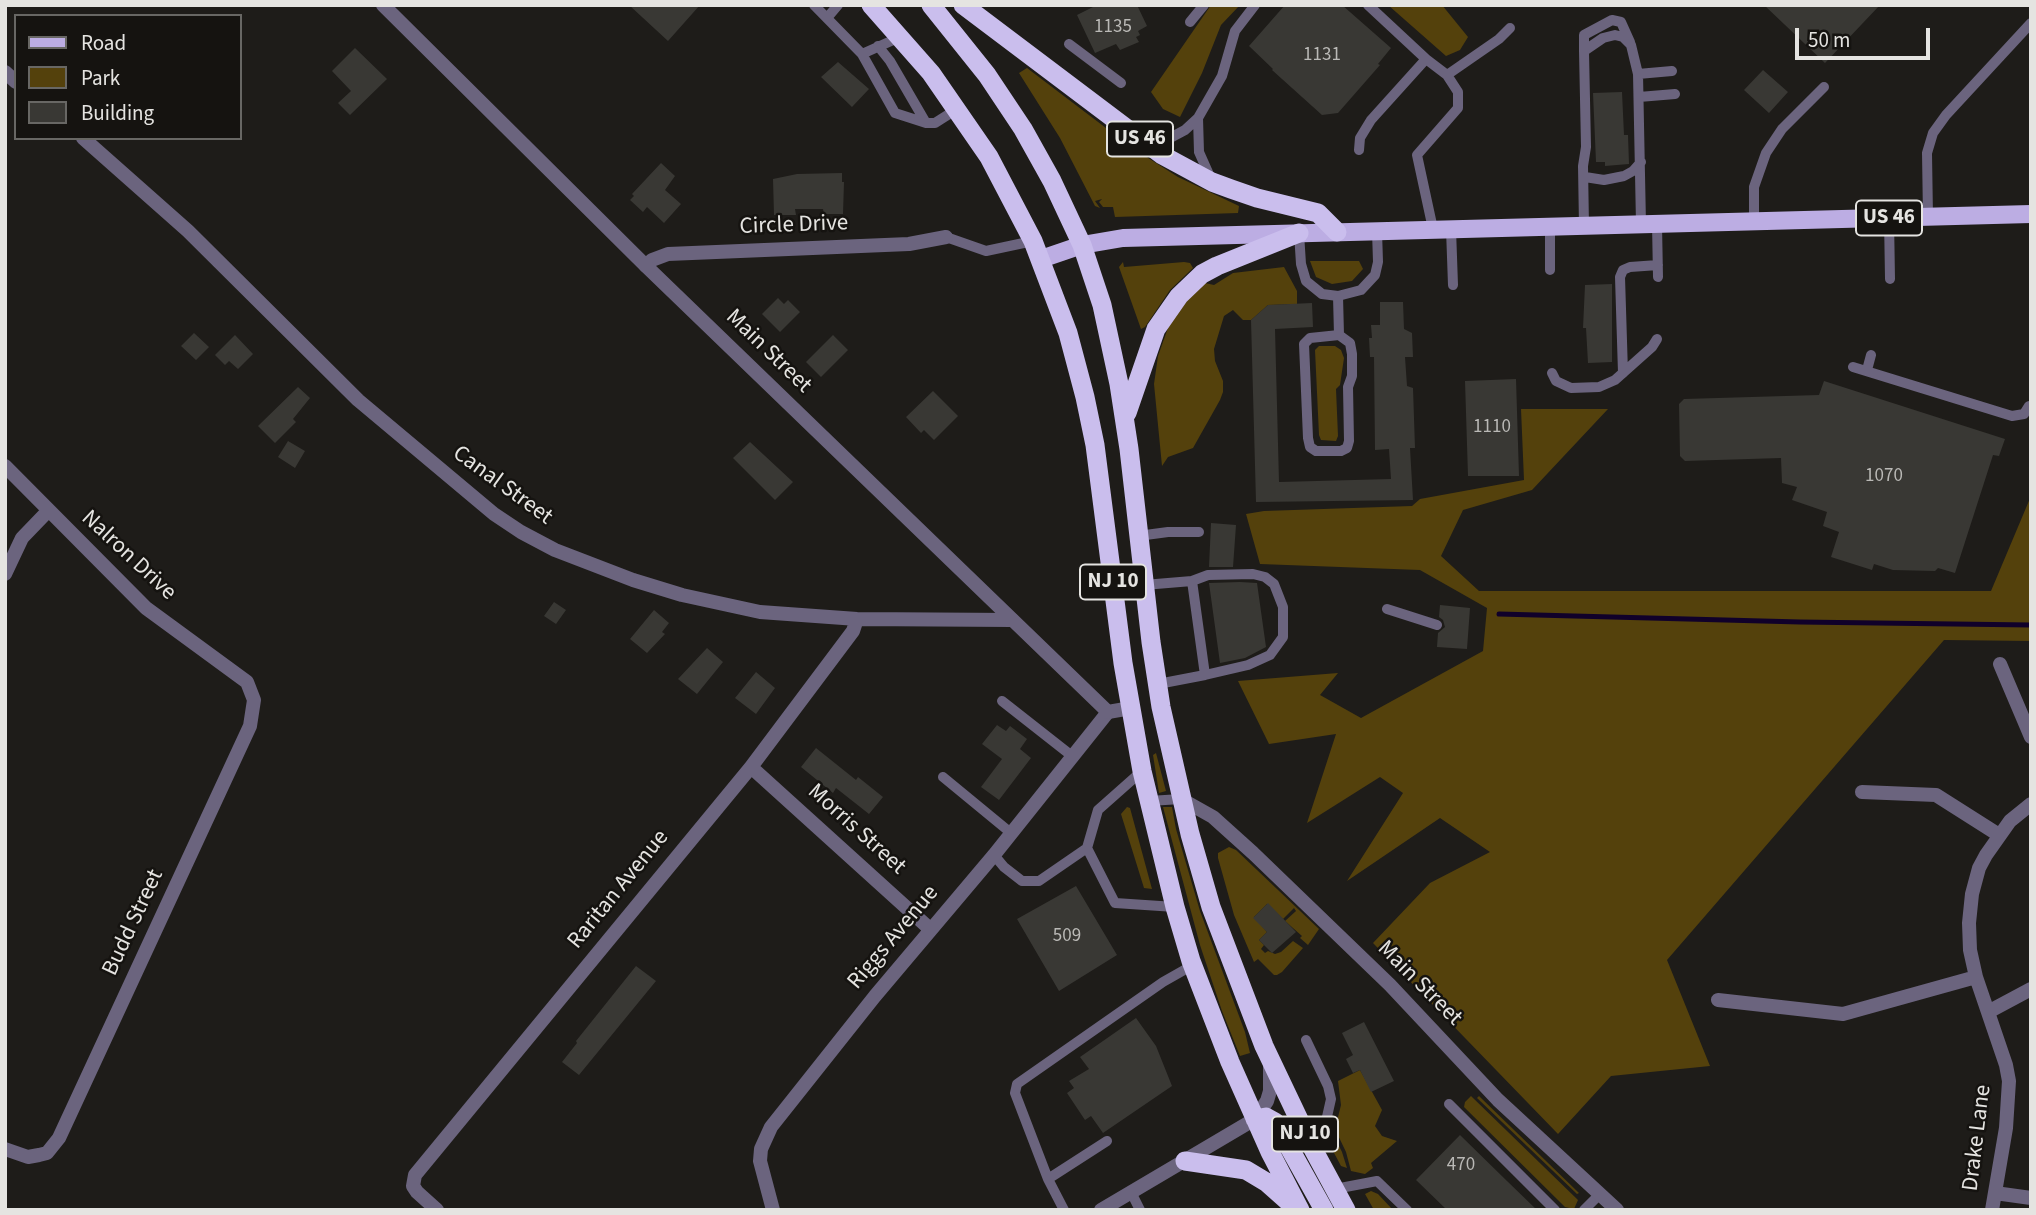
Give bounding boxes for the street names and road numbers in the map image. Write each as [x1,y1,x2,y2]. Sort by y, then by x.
road number: US 46 [1107,122,1173,156]
road number: US 46 [1856,200,1922,235]
street label: Circle Drive [739,210,849,242]
street label: Main Street [719,304,817,400]
street label: Canal Street [447,440,557,532]
street label: Nalron Drive [75,505,181,607]
road number: NJ 10 [1080,564,1146,600]
street label: Morris Street [801,779,911,881]
street label: Raritan Avenue [563,825,675,955]
street label: Budd Street [97,866,171,980]
street label: Riggs Avenue [843,880,945,996]
street label: Main Street [1371,936,1467,1032]
street label: Drake Lane [1958,1083,1998,1193]
road number: NJ 10 [1272,1116,1338,1152]

